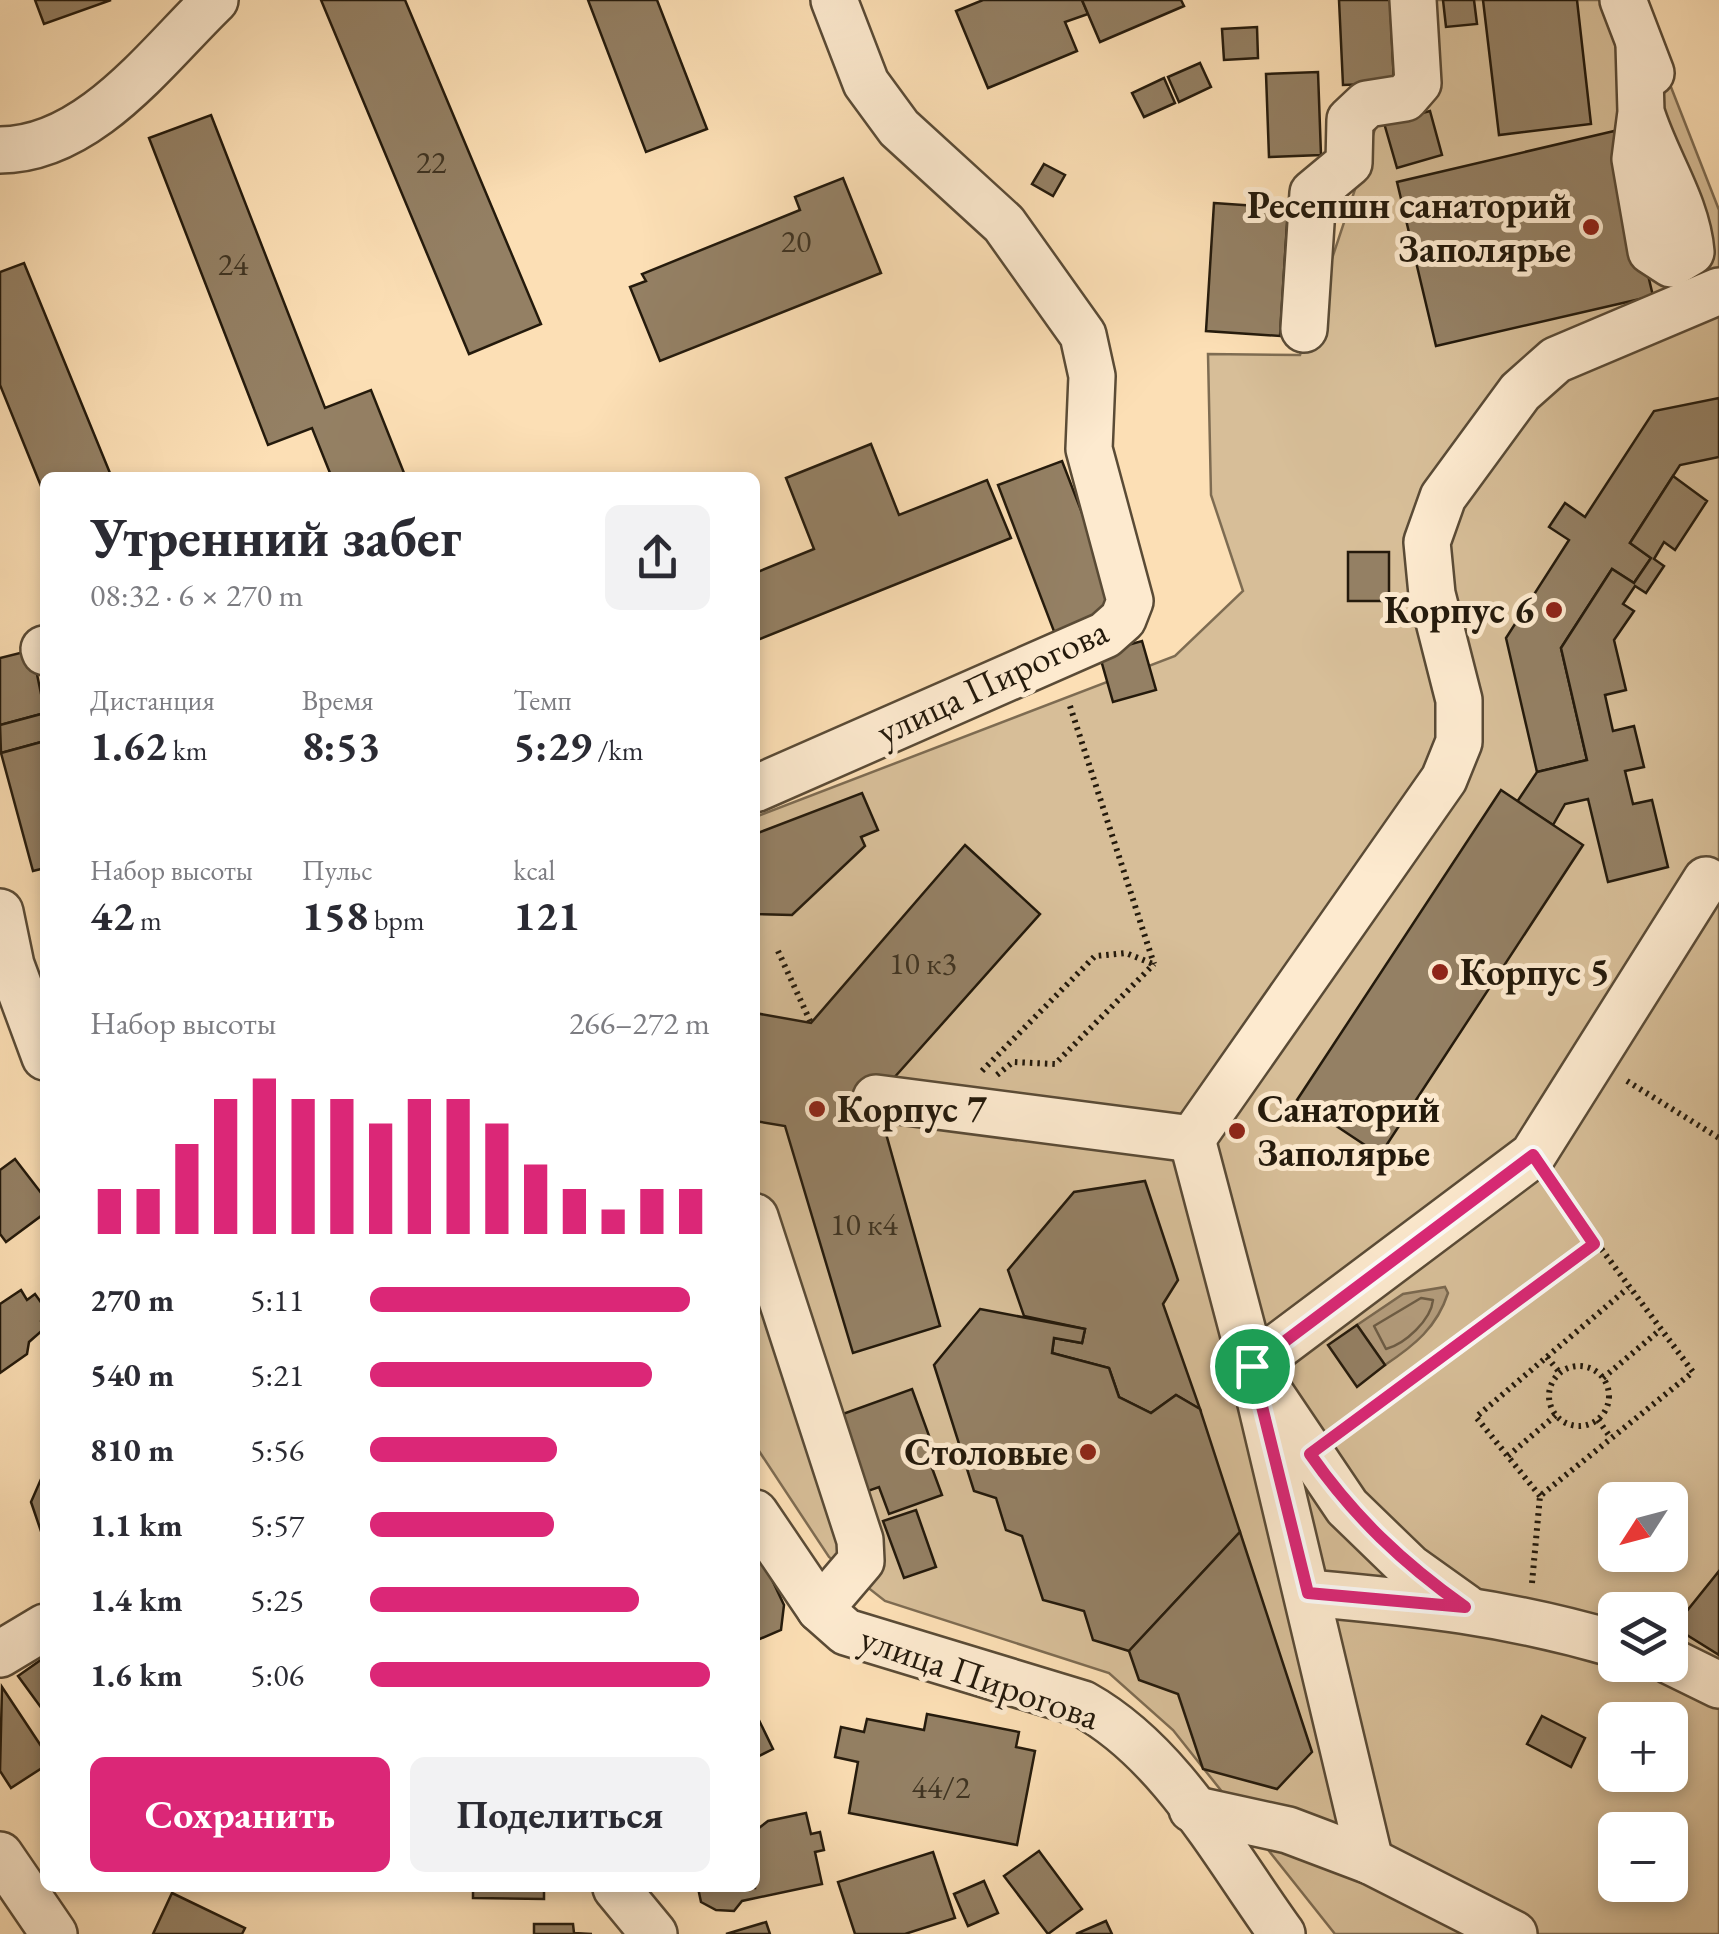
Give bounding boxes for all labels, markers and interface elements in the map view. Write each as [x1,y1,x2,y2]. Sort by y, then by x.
house number: 22 [416,141,447,183]
place label: Ресепшн санаторий Заполярье [1247,180,1571,273]
marker: Ресепшн санаторий Заполярье [1580,216,1602,238]
house number: 20 [781,220,811,262]
house number: 24 [218,243,249,285]
text: Утренний забег [90,501,462,572]
button: share [605,505,710,610]
text: 08:32 · 6 × 270 m [90,574,303,616]
place label: Корпус 6 [1384,585,1534,634]
marker: Корпус 6 [1543,599,1565,621]
street label: улица Пирогова [868,605,1116,756]
text: Дистанция [90,682,215,718]
text: Время [302,682,374,718]
text: Темп [513,682,572,718]
text: 1.62 [90,718,167,773]
text: 8:53 [302,718,380,773]
text: 5:29 [513,718,592,773]
text: km [167,732,208,768]
text: /km [592,732,644,768]
text: Набор высоты [90,852,253,888]
text: Пульс [302,852,373,888]
text: kcal [513,852,555,888]
text: 42 [90,888,134,943]
text: 158 [302,888,368,943]
text: 121 [513,888,580,943]
text: m [134,902,162,938]
text: bpm [368,902,425,938]
house number: 10 к3 [889,942,957,984]
place label: Корпус 5 [1460,947,1610,996]
marker: Корпус 5 [1429,961,1451,983]
text: Набор высоты [90,1002,276,1044]
text: 266–272 m [569,1002,710,1044]
place label: Корпус 7 [837,1084,988,1133]
place label: Санаторий Заполярье [1257,1084,1440,1177]
marker: Корпус 7 [806,1098,828,1120]
marker: Санаторий Заполярье [1226,1120,1248,1142]
house number: 10 к4 [830,1203,899,1245]
text: 270 m [90,1279,174,1321]
text: 5:11 [250,1279,304,1321]
pin [1210,1324,1295,1409]
icon: arrive [1225,1339,1280,1394]
text: 540 m [90,1354,174,1396]
text: 5:21 [250,1354,304,1396]
place label: Столовые [904,1427,1068,1476]
text: 810 m [90,1429,174,1471]
text: 5:56 [250,1429,304,1471]
marker: Столовые [1077,1441,1099,1463]
north arrow [1598,1482,1688,1572]
map controls [1598,1482,1688,1902]
text: 1.1 km [90,1504,183,1546]
text: 5:57 [250,1504,304,1546]
text: 1.4 km [90,1579,183,1621]
text: 5:25 [250,1579,304,1621]
button: layers [1598,1592,1688,1682]
street label: улица Пирогова [854,1613,1107,1741]
text: 1.6 km [90,1654,183,1696]
text: 5:06 [250,1654,304,1696]
button: + [1598,1702,1688,1792]
button: Сохранить [90,1757,390,1872]
button: Поделиться [410,1757,710,1872]
house number: 44/2 [912,1766,971,1808]
button: − [1598,1812,1688,1902]

